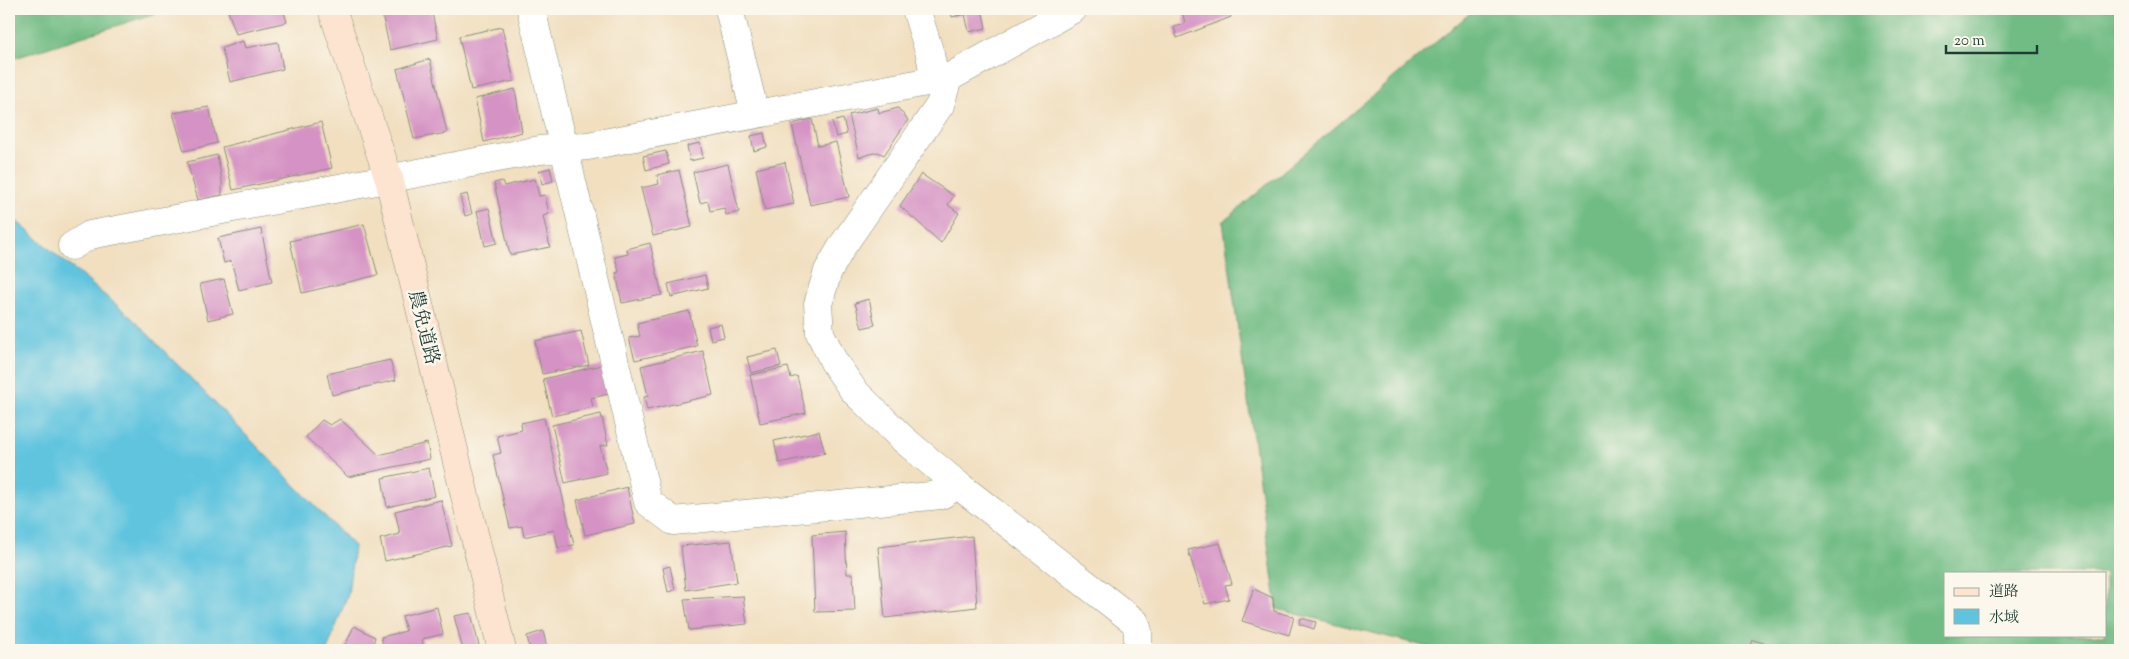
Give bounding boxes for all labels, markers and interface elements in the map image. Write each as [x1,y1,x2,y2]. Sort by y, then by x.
scale bar [1946,22,2038,54]
text: 20 m [1954,31,1985,52]
street label: 農免道路 [400,287,445,368]
legend [1944,572,2106,636]
text: 道路 [1989,582,2019,603]
text: 水域 [1989,608,2019,629]

